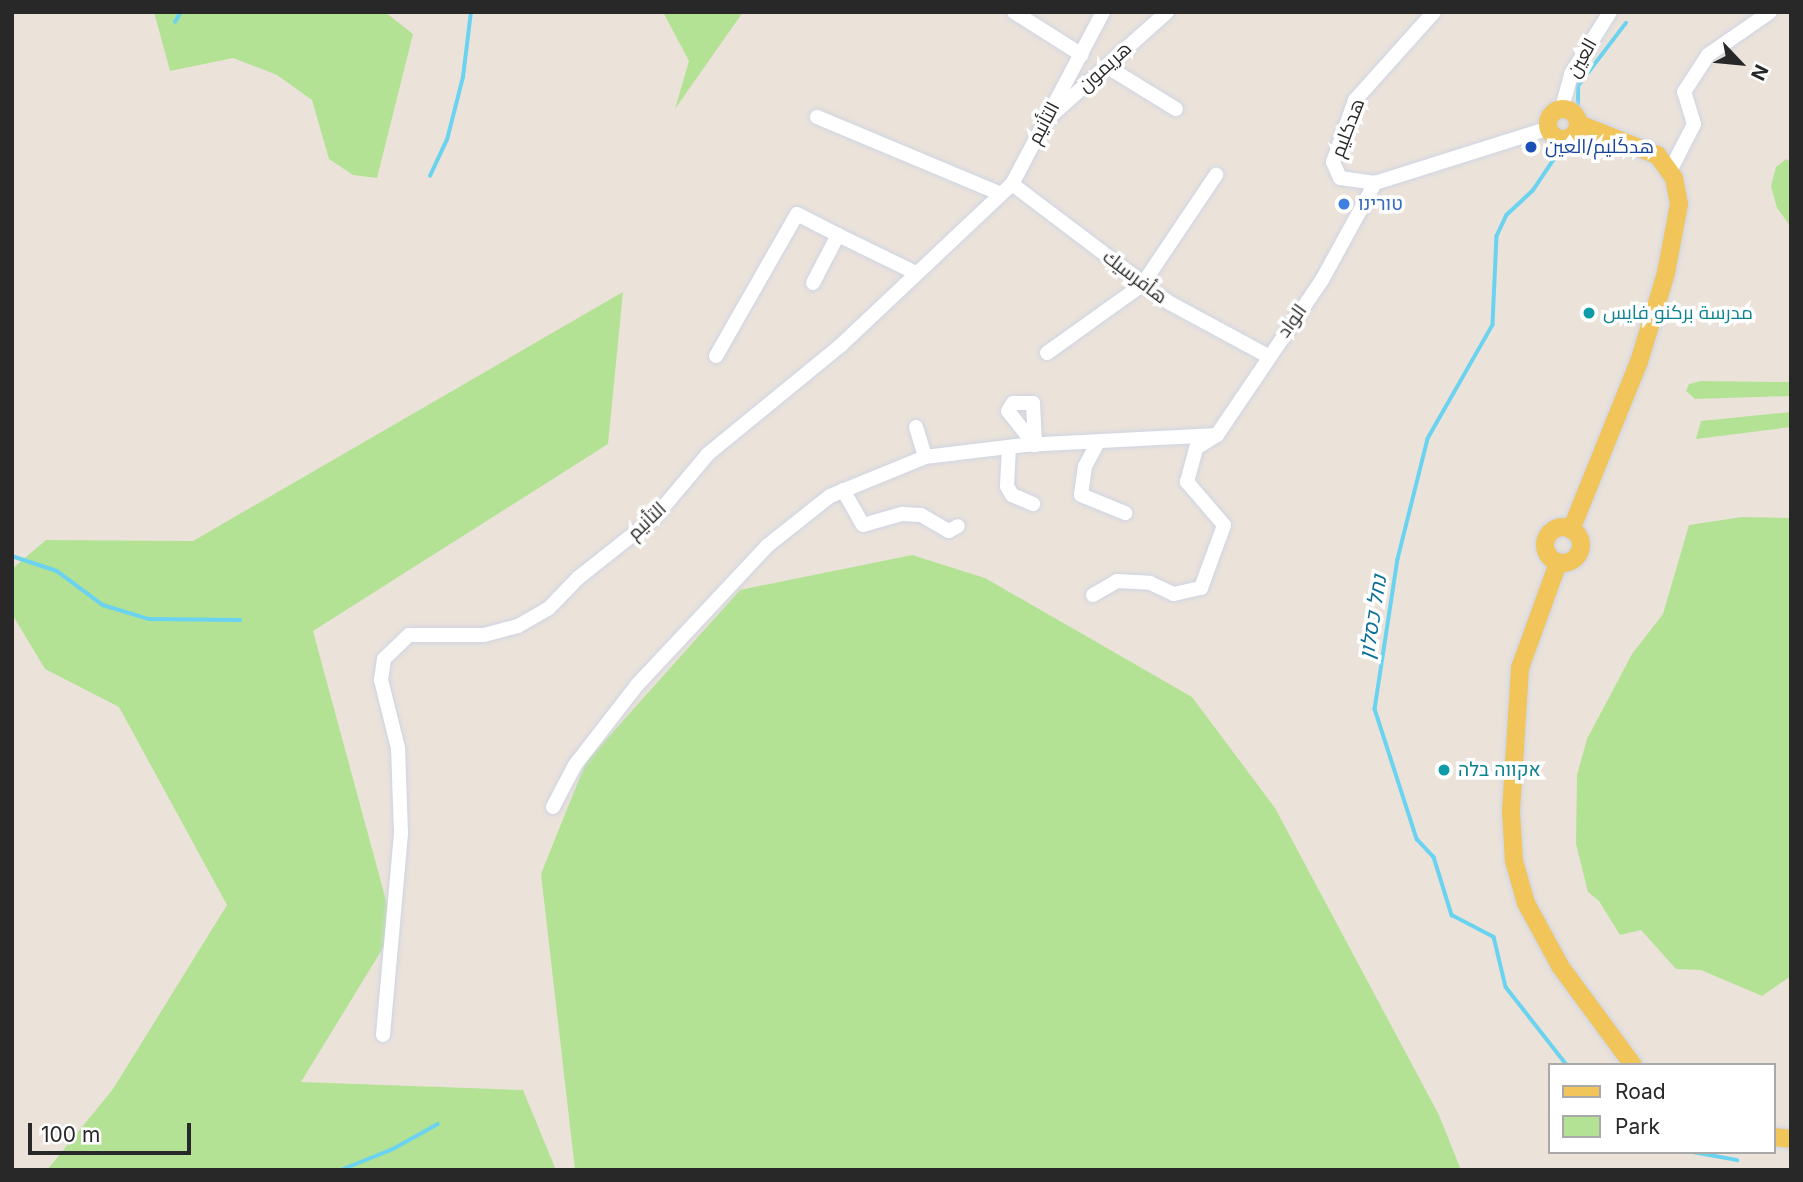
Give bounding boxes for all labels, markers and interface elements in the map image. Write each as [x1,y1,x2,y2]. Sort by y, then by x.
north arrow [1705,28,1775,98]
street label: العين [1562,34,1602,82]
street label: هريمون [1074,37,1136,97]
text: N [1746,61,1773,84]
street label: هدكليم [1326,95,1370,161]
street label: التأنيم [1023,98,1065,148]
place label: هدكَليم/العين [1545,136,1654,158]
marker: هدكَليم/العين [1523,139,1539,155]
place label: טורינו [1358,193,1403,215]
marker: טורינו [1336,196,1352,212]
street label: هأفرسيك [1098,245,1172,309]
street label: الواد [1272,300,1312,342]
place label: مدرسة بركنو فايس [1603,302,1753,324]
marker: مدرسة بركنو فايس [1581,305,1597,321]
street label: التأنيم [623,497,671,545]
water label: נחל כסלון [1354,573,1392,661]
place label: אקווה בלה [1458,759,1541,781]
marker: אקווה בלה [1436,762,1452,778]
legend [1548,1063,1775,1154]
text: Road [1615,1079,1666,1104]
scale bar [32,1108,194,1152]
text: Park [1615,1114,1660,1139]
text: 100 m [41,1122,100,1147]

